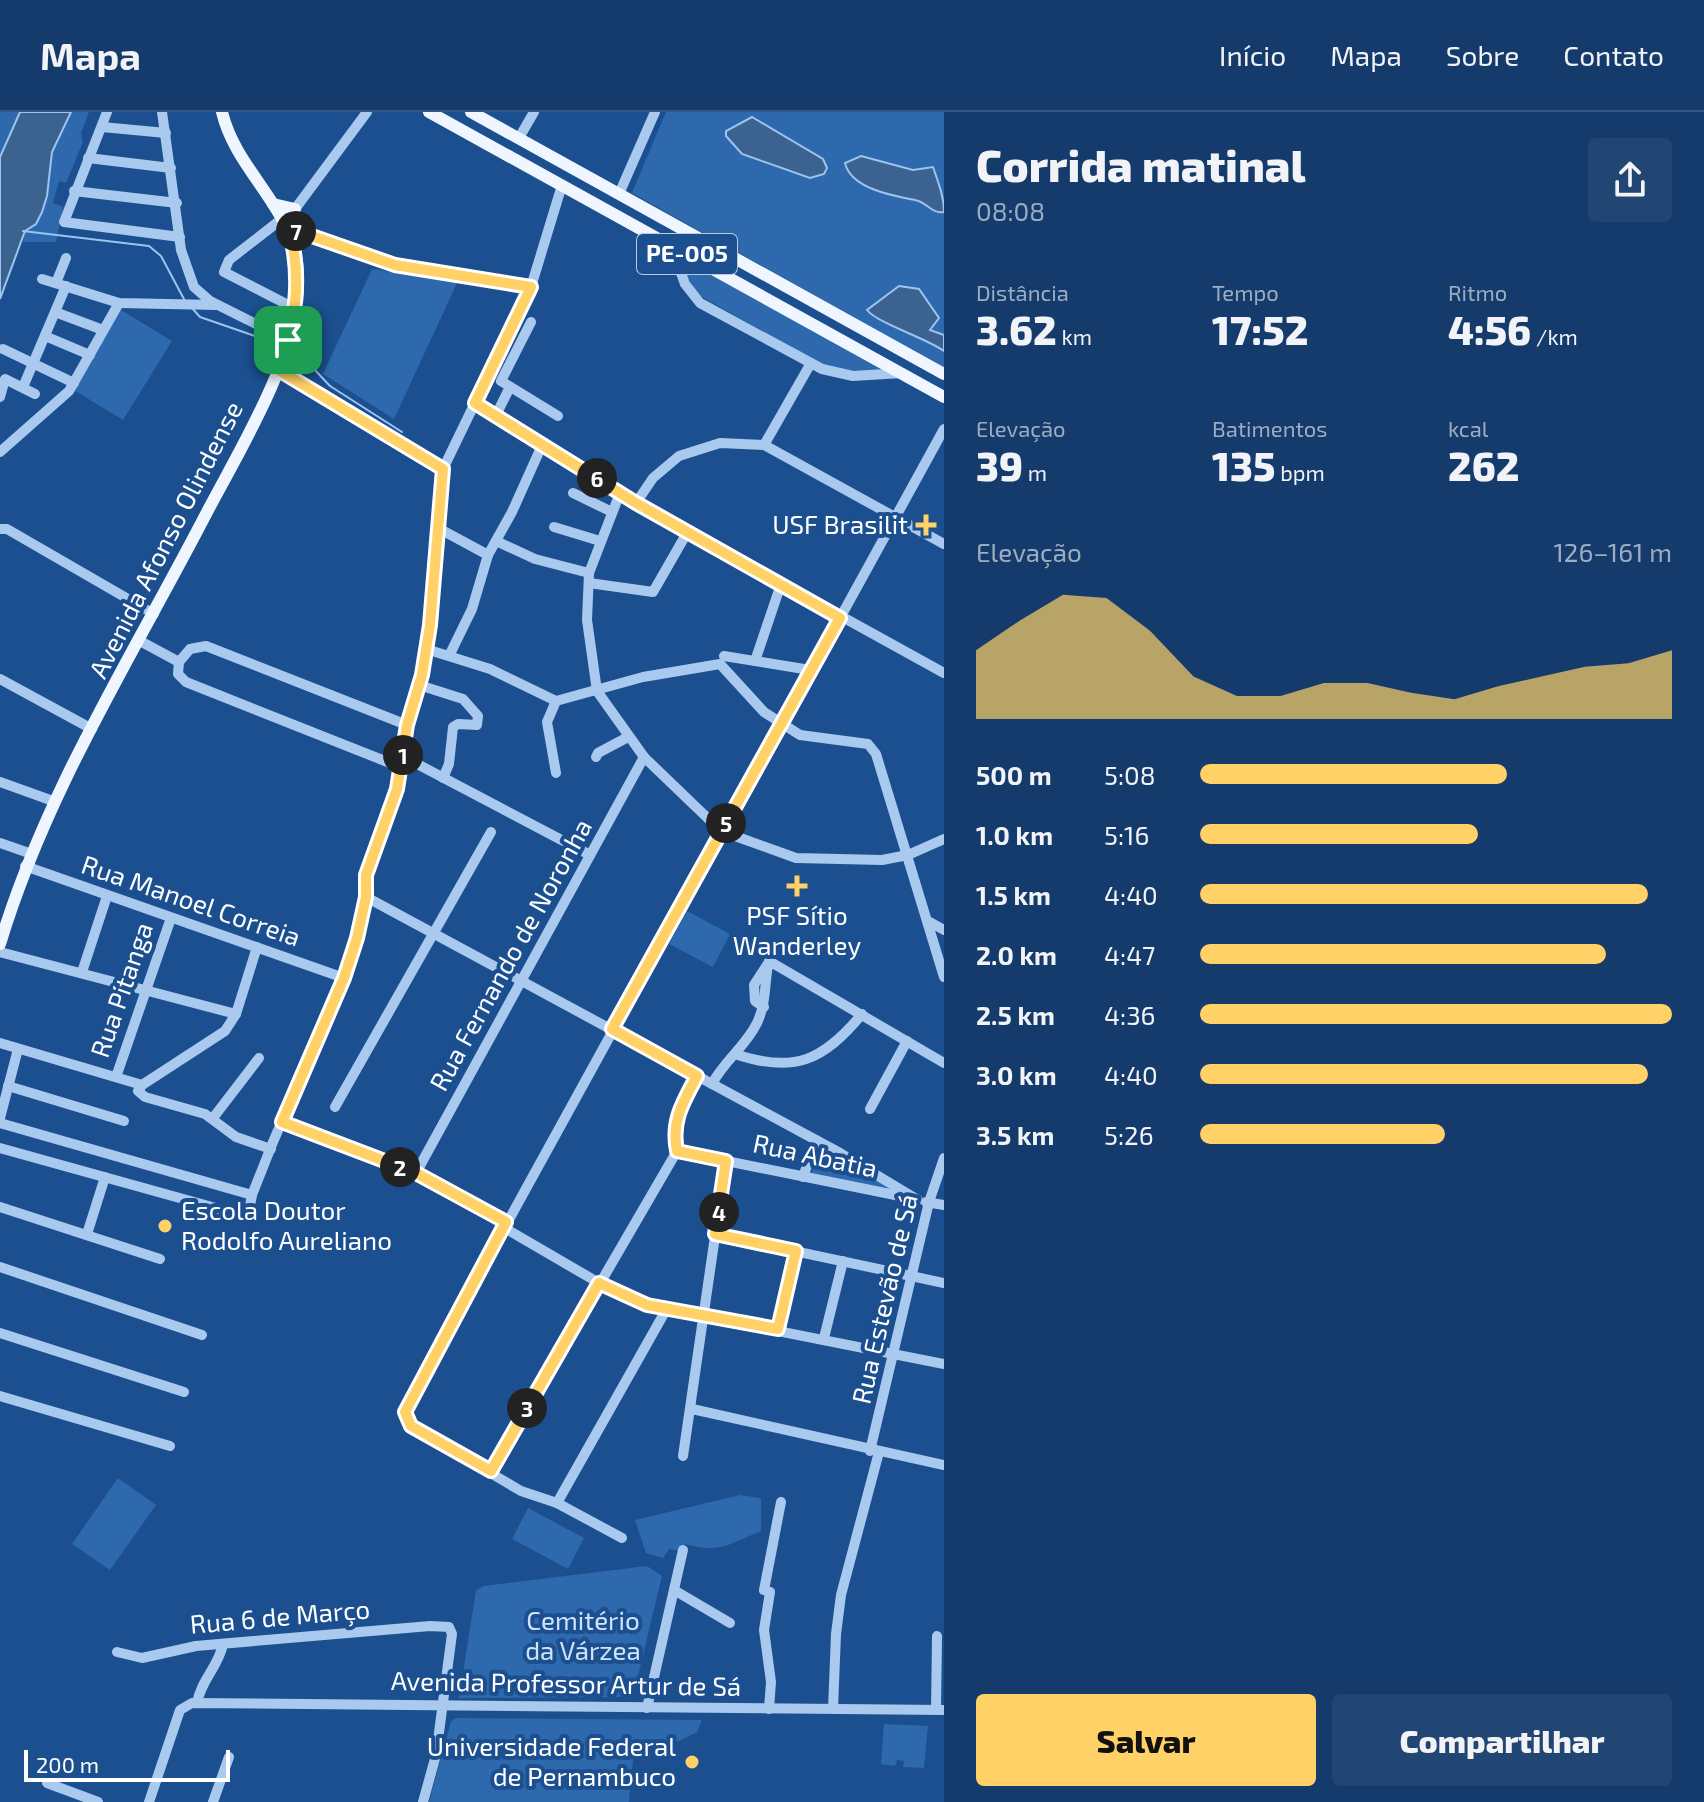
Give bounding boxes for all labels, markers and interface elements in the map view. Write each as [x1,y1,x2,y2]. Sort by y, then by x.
text: Mapa [40,32,141,78]
text: Início [1219,38,1286,72]
text: Mapa [1330,38,1402,72]
text: Sobre [1446,38,1519,72]
text: Contato [1563,38,1664,72]
text: Corrida matinal [976,138,1306,191]
button: share [1588,138,1672,222]
text: 08:08 [976,195,1045,226]
pin: 7 [276,211,316,251]
text: 7 [290,218,302,244]
road number: PE-005 [637,234,737,274]
text: Distância [976,279,1069,305]
text: Tempo [1212,279,1279,305]
text: Ritmo [1448,279,1507,305]
text: 3.62 [976,305,1057,353]
text: 17:52 [1212,305,1308,353]
text: 4:56 [1448,305,1531,353]
pin [254,306,322,374]
icon: arrive [266,318,310,362]
text: km [1057,323,1092,349]
text: /km [1531,323,1578,349]
street label: Avenida Afonso Olindense [81,396,248,683]
text: Elevação [976,415,1066,441]
text: Batimentos [1212,415,1327,441]
text: kcal [1448,415,1488,441]
text: 39 [976,441,1023,489]
text: 135 [1212,441,1275,489]
text: 262 [1448,441,1519,489]
pin: 6 [577,458,617,498]
text: m [1023,459,1047,485]
text: bpm [1275,459,1325,485]
text: 6 [591,465,603,491]
place label: USF Brasilit [772,508,908,539]
marker: USF Brasilit [915,514,937,536]
text: Elevação [976,536,1082,567]
text: 126–161 m [1553,536,1672,567]
pin: 1 [383,735,423,775]
text: 1 [398,742,408,768]
text: 500 m [976,759,1052,790]
text: 5:08 [1104,759,1156,790]
pin: 5 [706,803,746,843]
text: 5 [720,810,732,836]
street label: Rua Fernando de Noronha [422,813,597,1096]
text: 1.0 km [976,819,1053,850]
text: 5:16 [1104,819,1149,850]
street label: Rua Manoel Correia [78,848,305,952]
marker: PSF Sítio Wanderley [786,875,808,897]
text: 1.5 km [976,879,1051,910]
text: 4:40 [1104,879,1158,910]
place label: PSF Sítio Wanderley [733,899,861,960]
street label: Rua Pitanga [83,918,158,1061]
text: 2.0 km [976,939,1057,970]
text: 4:47 [1104,939,1155,970]
text: 2.5 km [976,999,1055,1030]
text: 4:36 [1104,999,1155,1030]
text: 3.0 km [976,1059,1057,1090]
text: 4:40 [1104,1059,1158,1090]
text: 3.5 km [976,1119,1055,1150]
text: 5:26 [1104,1119,1154,1150]
street label: Rua Abatia [750,1126,880,1183]
pin: 2 [380,1147,420,1187]
text: 2 [394,1154,406,1180]
street label: Rua Estevão de Sá [844,1191,923,1407]
pin: 4 [699,1192,739,1232]
place label: Escola Doutor Rodolfo Aureliano [181,1194,392,1255]
text: 4 [712,1199,726,1225]
marker: Escola Doutor Rodolfo Aureliano [156,1217,174,1235]
pin: 3 [507,1388,547,1428]
text: 3 [521,1395,533,1421]
street label: Rua 6 de Março [188,1592,371,1641]
park label: Cemitério da Várzea [525,1604,641,1665]
street label: Avenida Professor Artur de Sá [391,1664,741,1701]
button: Salvar [976,1694,1316,1786]
button: Compartilhar [1332,1694,1672,1786]
place label: Universidade Federal de Pernambuco [427,1730,676,1791]
scale bar [24,1746,230,1782]
text: 200 m [36,1751,99,1777]
marker: Universidade Federal de Pernambuco [683,1753,701,1771]

